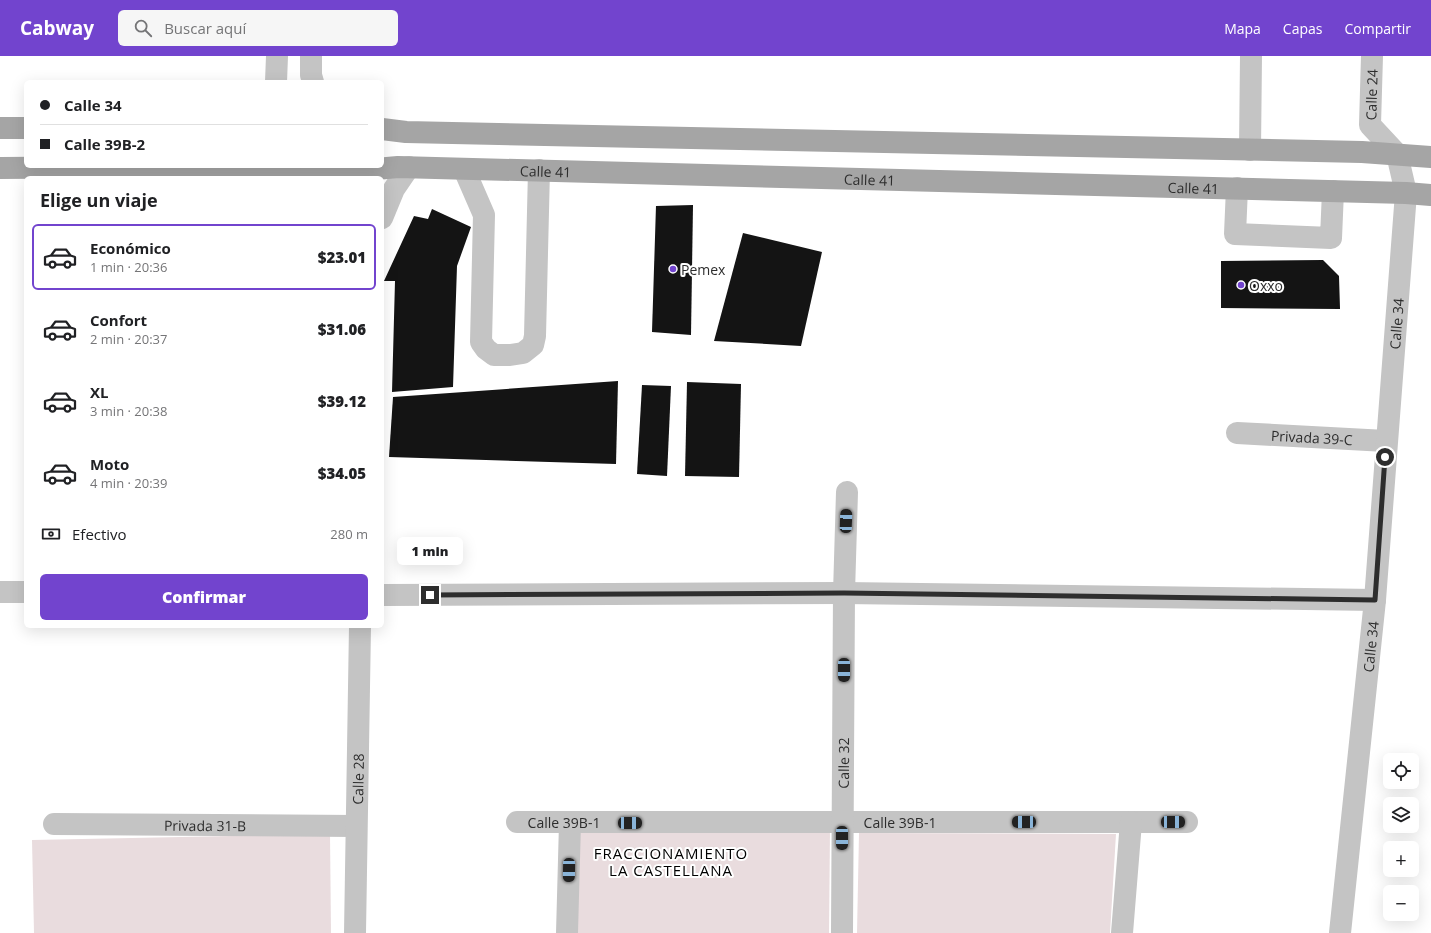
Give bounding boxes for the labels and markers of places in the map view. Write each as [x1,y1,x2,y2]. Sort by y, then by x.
place label: Pemex [681,260,726,279]
marker: Pemex [668,264,678,274]
place label: Oxxo [1249,276,1283,295]
marker: Oxxo [1236,280,1246,290]

